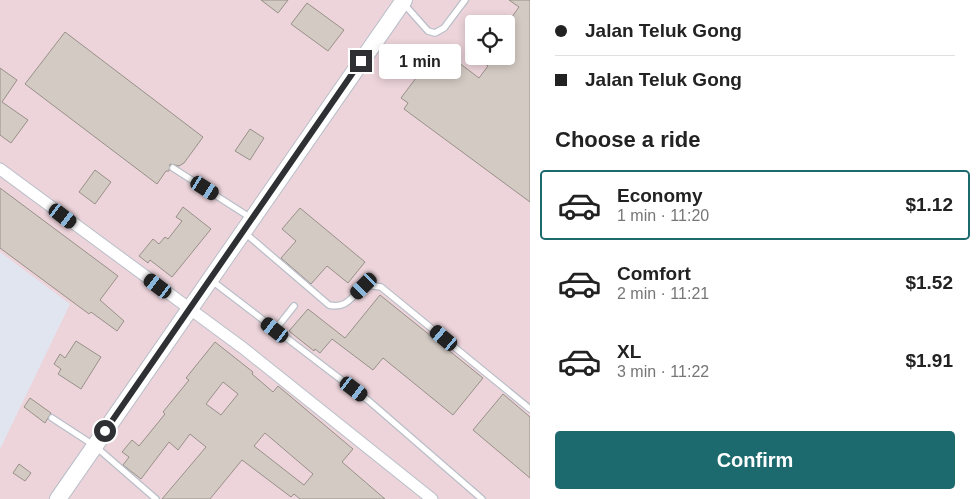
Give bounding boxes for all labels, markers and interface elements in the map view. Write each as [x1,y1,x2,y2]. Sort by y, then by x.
map controls [465,15,515,65]
button: locate [465,15,515,65]
text: Jalan Teluk Gong [585,20,742,41]
callout: 1 min [378,44,461,78]
route end [350,50,372,72]
text: 1 min [399,53,441,70]
text: Jalan Teluk Gong [585,69,742,90]
text: Choose a ride [555,127,700,152]
car [188,174,221,202]
icon: car [557,183,602,228]
text: Economy [617,185,703,206]
text: $1.12 [905,194,953,215]
car [46,201,79,231]
text: 1 min · 11:20 [617,207,709,224]
icon: car [557,261,602,306]
text: Comfort [617,263,691,284]
car [348,270,379,302]
car [141,271,174,301]
text: $1.52 [905,272,953,293]
text: 2 min · 11:21 [617,285,709,302]
car [258,315,291,345]
car [427,323,460,353]
icon: car [557,339,602,384]
text: XL [617,341,641,362]
text: $1.91 [905,350,953,371]
text: 3 min · 11:22 [617,363,709,380]
car [337,374,370,404]
route start [94,420,116,442]
button: Confirm [555,431,955,489]

